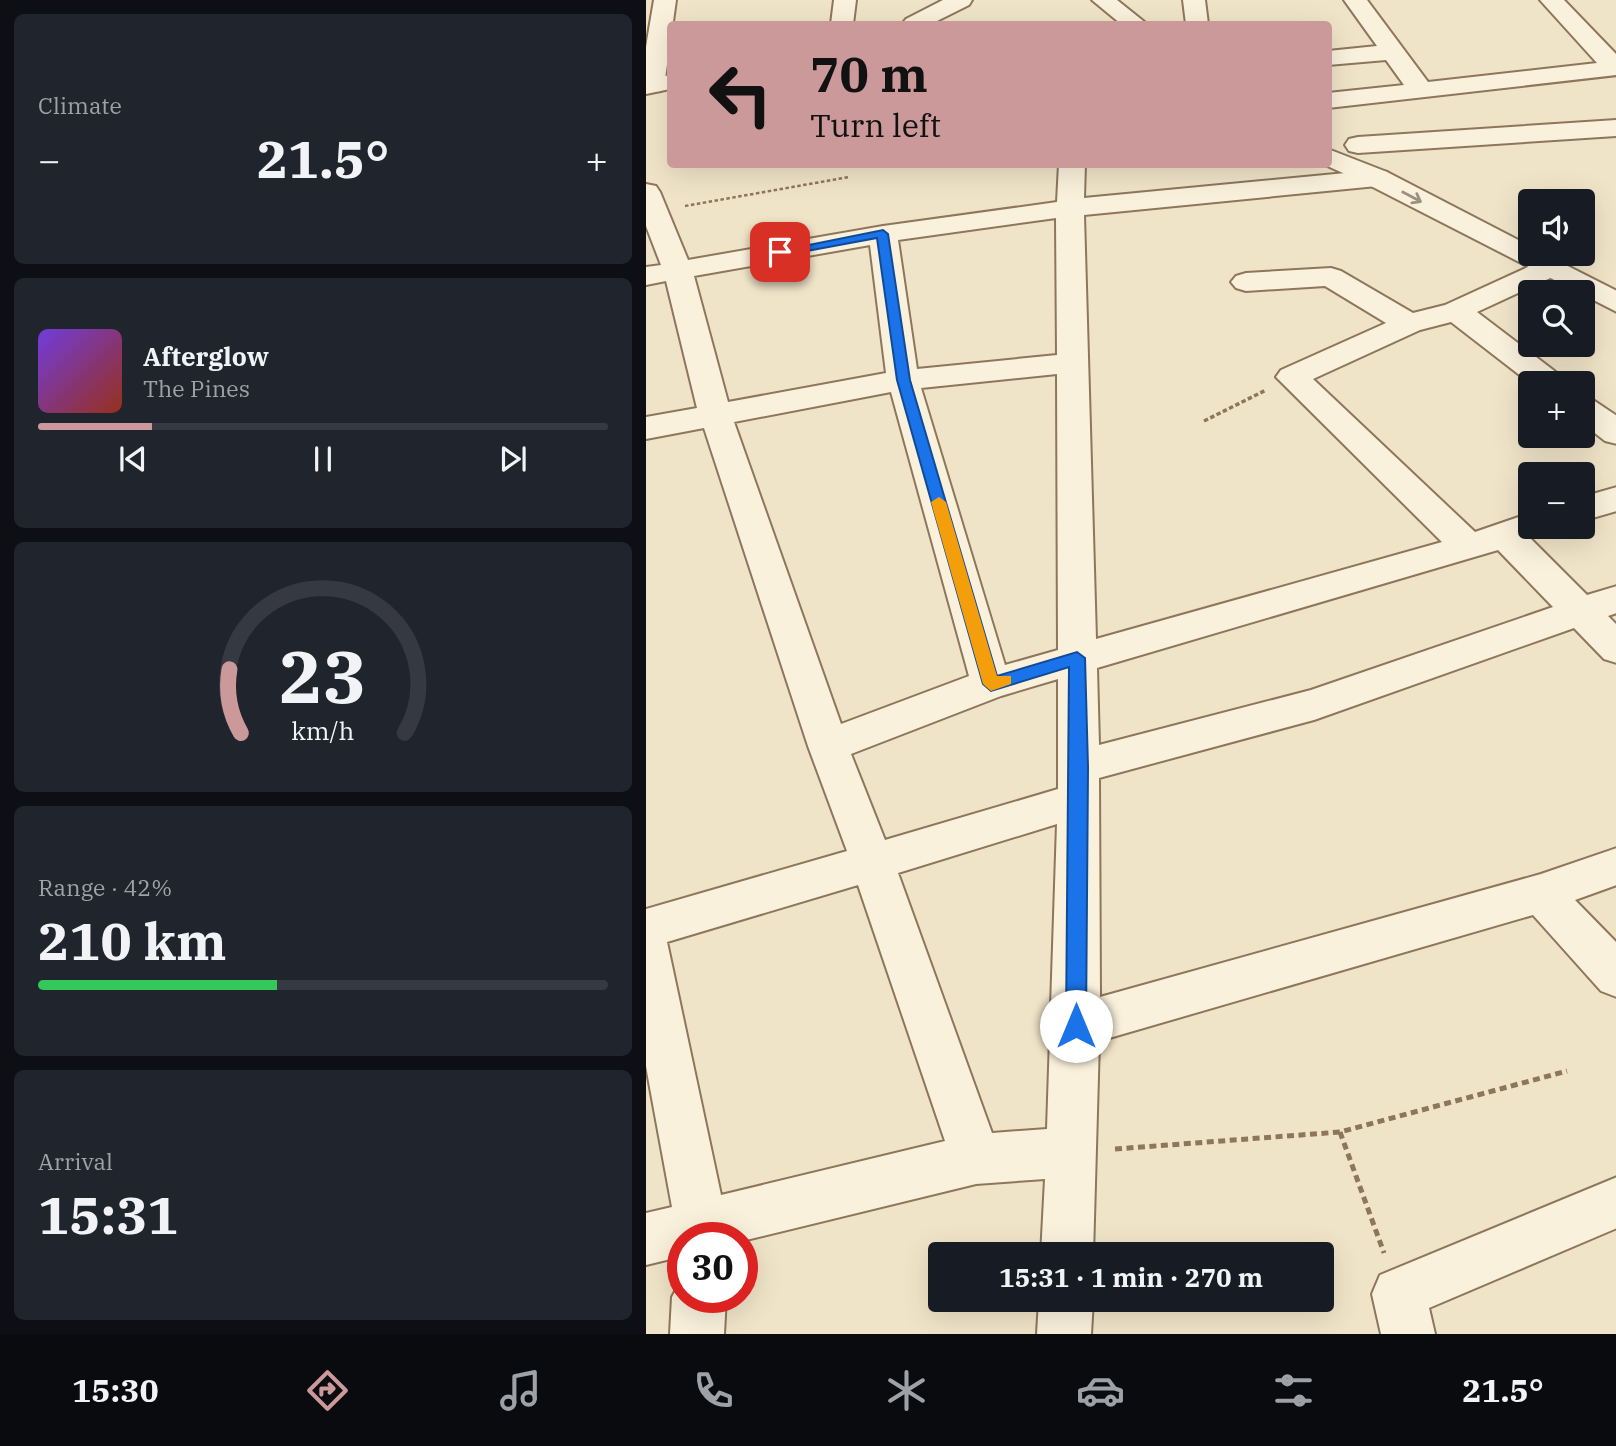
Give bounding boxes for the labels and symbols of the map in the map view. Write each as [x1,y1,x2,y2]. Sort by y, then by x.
one-way arrow [1401,190,1422,204]
pin [750,222,810,282]
position arrow [1039,989,1113,1063]
speed limit sign: 30 [667,1222,758,1313]

